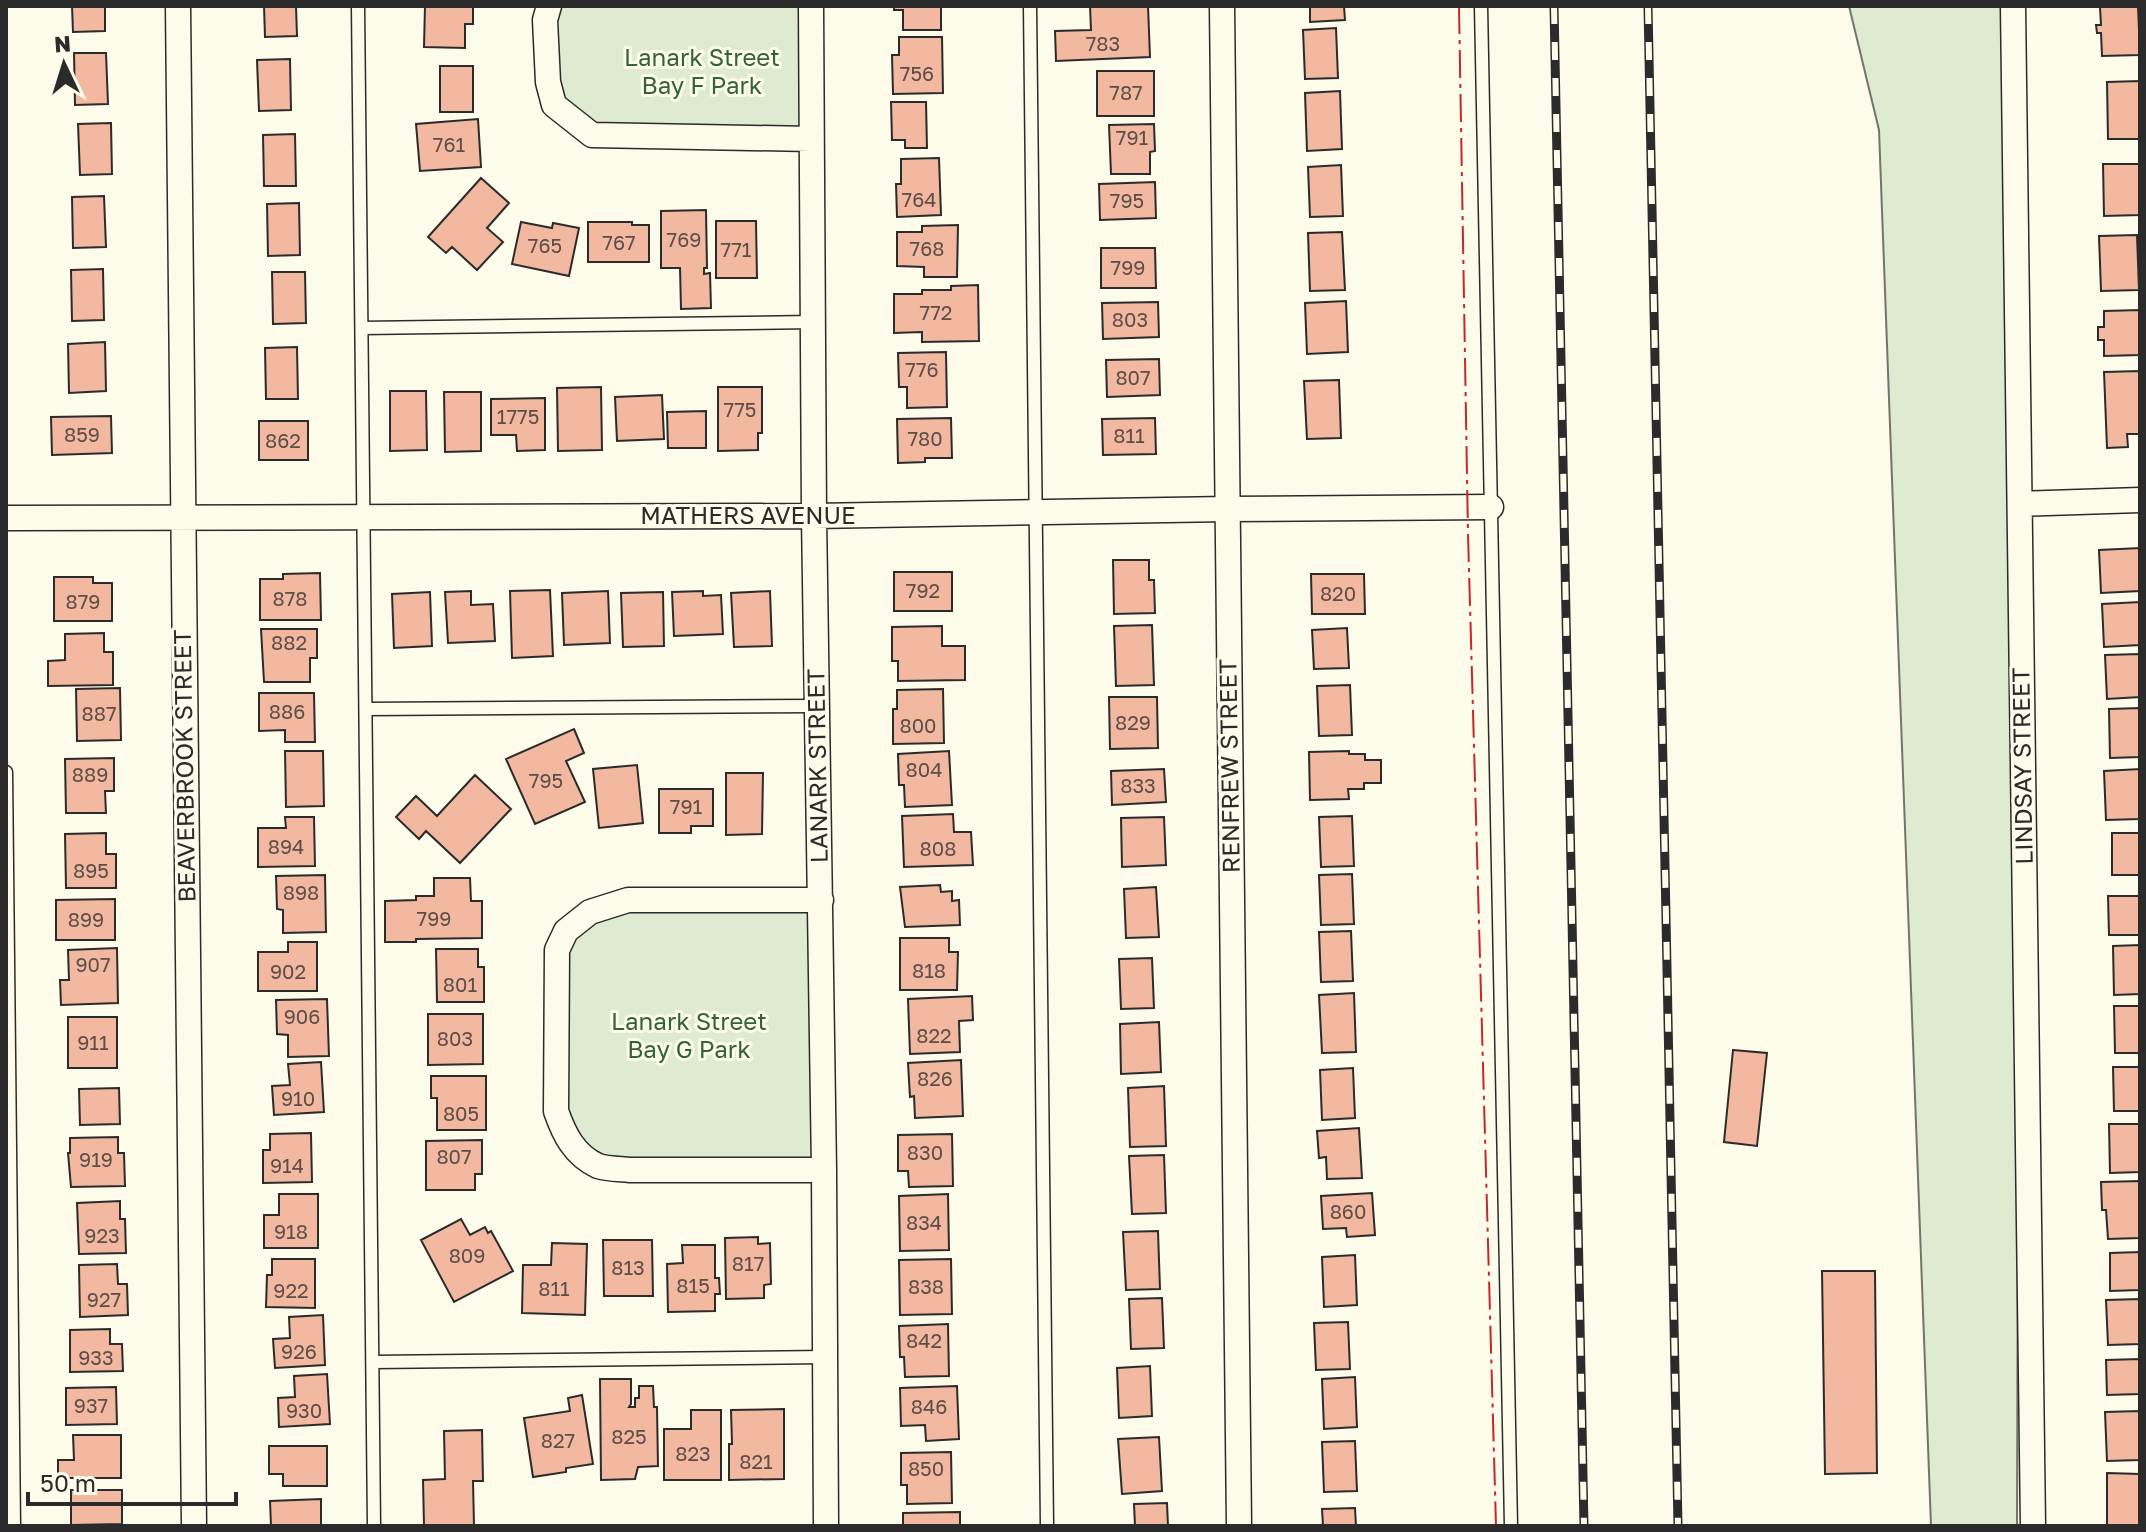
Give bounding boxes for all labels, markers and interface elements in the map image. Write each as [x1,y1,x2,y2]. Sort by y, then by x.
north arrow [24,24,104,104]
text: N [53,29,72,58]
house number: 783 [1086,31,1120,55]
park label: Lanark Street Bay F Park [624,42,780,99]
house number: 756 [900,61,934,85]
house number: 787 [1109,80,1143,104]
house number: 791 [1116,125,1148,149]
house number: 761 [433,132,465,156]
house number: 764 [902,187,936,211]
house number: 795 [1110,188,1144,212]
house number: 769 [667,227,701,251]
house number: 767 [602,230,636,254]
house number: 765 [528,233,562,257]
house number: 768 [910,236,944,260]
house number: 771 [721,237,752,261]
house number: 799 [1111,255,1145,279]
house number: 772 [920,300,952,324]
house number: 803 [1112,307,1148,331]
house number: 776 [905,357,939,381]
house number: 807 [1115,365,1151,389]
house number: 775 [724,397,756,421]
house number: 1775 [497,404,539,428]
house number: 859 [64,422,100,446]
house number: 811 [1113,423,1145,447]
house number: 780 [907,426,943,450]
house number: 862 [265,428,301,452]
street label: MATHERS AVENUE [640,500,856,529]
house number: 792 [906,578,940,602]
house number: 820 [1320,581,1356,605]
house number: 878 [273,586,308,610]
house number: 879 [66,589,100,613]
street label: BEAVERBROOK STREET [167,629,200,903]
house number: 882 [271,630,307,654]
street label: RENFREW STREET [1212,659,1245,873]
street label: LINDSAY STREET [2005,667,2038,865]
street label: LANARK STREET [800,668,833,863]
house number: 886 [269,699,305,723]
house number: 887 [82,701,117,725]
house number: 829 [1115,710,1151,734]
house number: 800 [900,713,937,737]
house number: 804 [906,757,942,781]
house number: 889 [72,762,108,786]
house number: 795 [529,768,563,792]
house number: 833 [1120,773,1156,797]
house number: 791 [670,794,702,818]
house number: 894 [268,834,304,858]
house number: 808 [920,836,956,860]
house number: 895 [73,858,109,882]
house number: 898 [283,880,319,904]
house number: 799 [417,906,451,930]
house number: 899 [68,907,104,931]
house number: 907 [75,952,111,976]
house number: 818 [912,958,946,982]
house number: 902 [270,959,306,983]
house number: 801 [443,972,477,996]
house number: 906 [284,1004,320,1028]
park label: Lanark Street Bay G Park [611,1006,767,1063]
house number: 822 [916,1023,952,1047]
house number: 803 [437,1026,473,1050]
house number: 911 [77,1030,109,1054]
house number: 826 [917,1066,953,1090]
house number: 910 [281,1086,315,1110]
house number: 805 [443,1101,479,1125]
house number: 830 [907,1140,943,1164]
house number: 807 [436,1144,472,1168]
house number: 919 [79,1147,113,1171]
house number: 914 [270,1153,304,1177]
house number: 860 [1330,1199,1366,1223]
house number: 834 [906,1210,942,1234]
house number: 918 [274,1219,308,1243]
house number: 923 [84,1223,120,1247]
house number: 809 [449,1243,485,1267]
house number: 817 [732,1251,764,1275]
house number: 813 [611,1255,645,1279]
house number: 815 [676,1273,710,1297]
house number: 838 [908,1274,944,1298]
house number: 811 [538,1276,570,1300]
house number: 922 [273,1278,309,1302]
house number: 927 [87,1287,121,1311]
house number: 842 [906,1328,942,1352]
house number: 926 [281,1339,317,1363]
house number: 933 [78,1345,114,1369]
house number: 937 [74,1393,108,1417]
house number: 846 [911,1394,947,1418]
house number: 930 [286,1398,322,1422]
house number: 825 [611,1424,647,1448]
house number: 827 [541,1428,575,1452]
house number: 823 [675,1441,711,1465]
house number: 821 [739,1449,773,1473]
scale bar [28,1456,236,1506]
house number: 850 [908,1456,944,1480]
text: 50 m [40,1468,96,1497]

